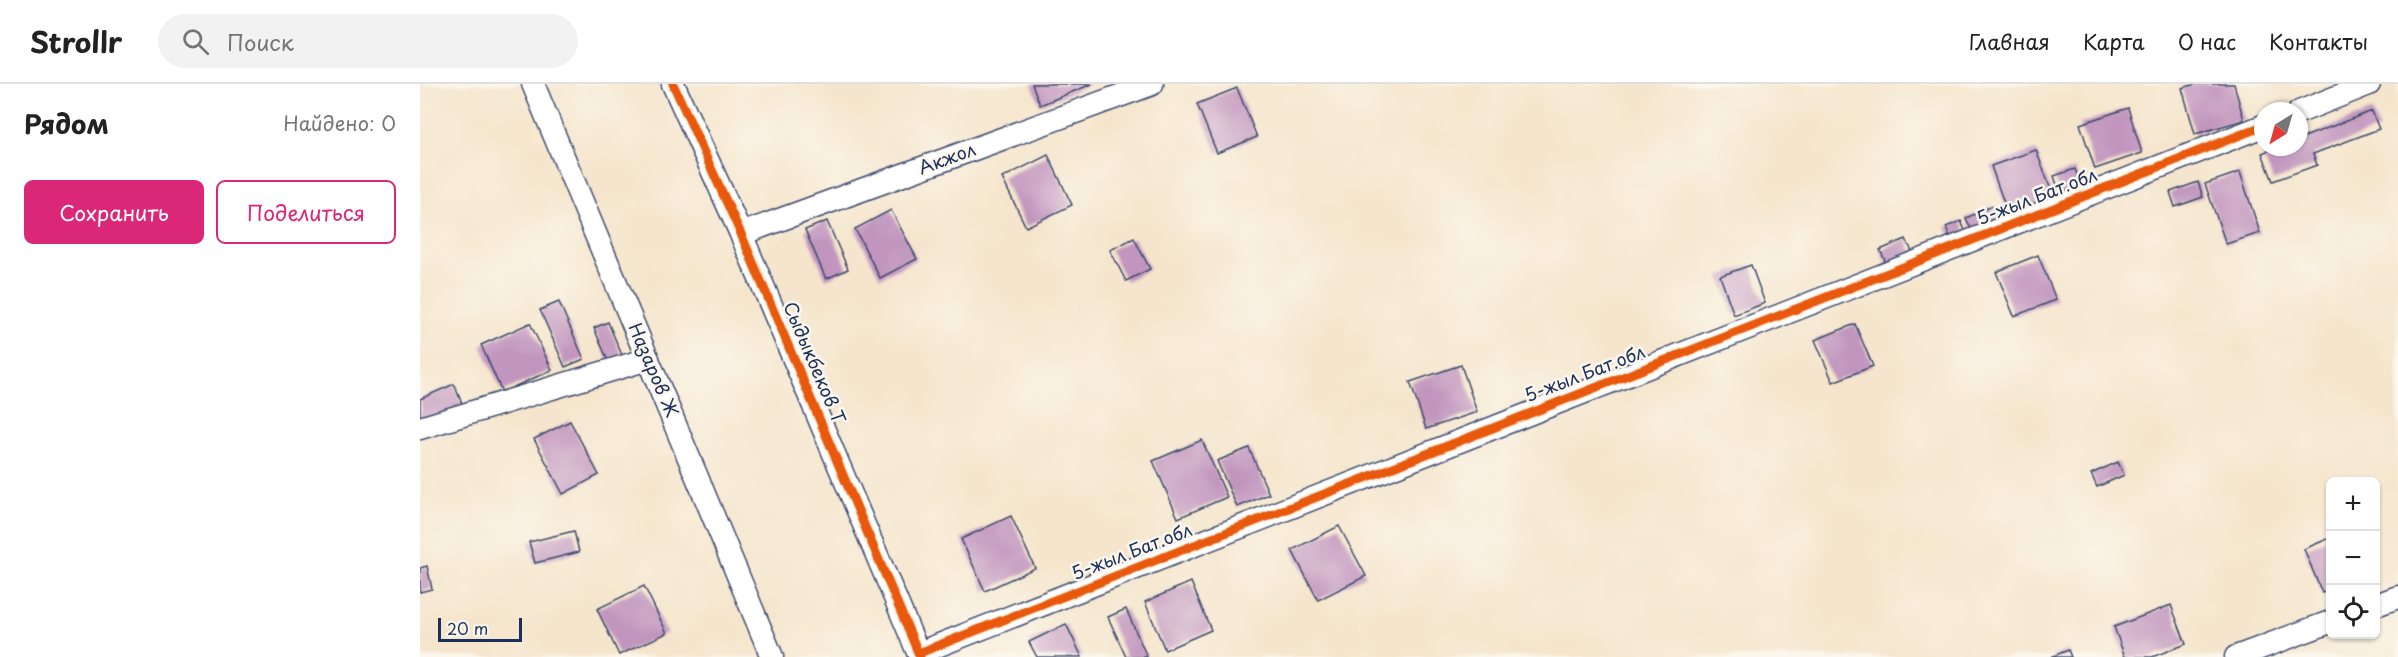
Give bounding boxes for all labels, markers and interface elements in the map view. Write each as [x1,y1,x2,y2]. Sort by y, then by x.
search box [158,14,578,68]
text: Strollr [30,20,122,63]
icon: search [179,25,212,58]
text: Поиск [227,25,294,58]
text: Главная [1969,25,2050,57]
text: Карта [2083,25,2145,57]
text: О нас [2178,25,2236,57]
text: Контакты [2269,25,2368,57]
north arrow [2254,102,2308,156]
text: Рядом [24,104,109,143]
text: Найдено: 0 [283,108,396,138]
street label: Акжол [914,135,979,180]
street label: 5-жыл Бат.обл [1972,160,2101,231]
button: Сохранить [24,180,204,244]
button: Поделиться [216,180,396,244]
street label: Сыдыкбеков Т [777,297,854,428]
street label: Назаров Ж [622,318,686,421]
street label: 5-жыл Бат.обл [1520,337,1649,408]
map controls [2326,477,2380,639]
button: + [2326,477,2380,531]
street label: 5-жыл Бат.обл [1067,515,1196,586]
button: − [2326,531,2380,585]
button: locate [2326,585,2380,639]
scale bar [438,615,522,642]
text: 20 m [447,616,488,640]

